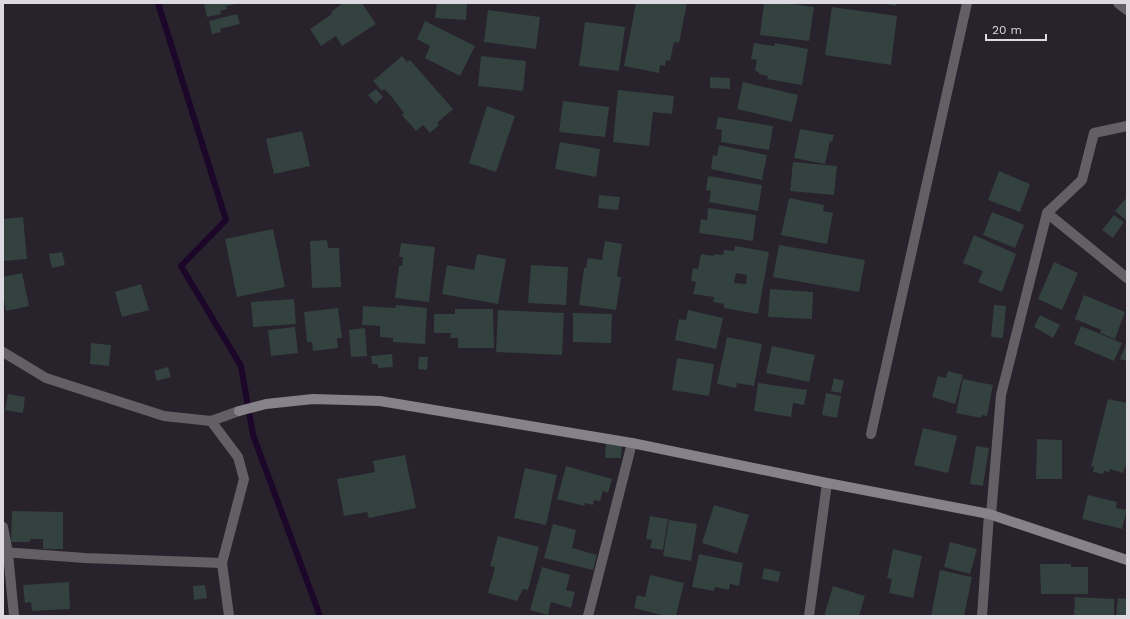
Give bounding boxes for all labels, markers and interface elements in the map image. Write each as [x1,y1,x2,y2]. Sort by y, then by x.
scale bar [986,16,1046,42]
text: 20 m [992,23,1022,37]

